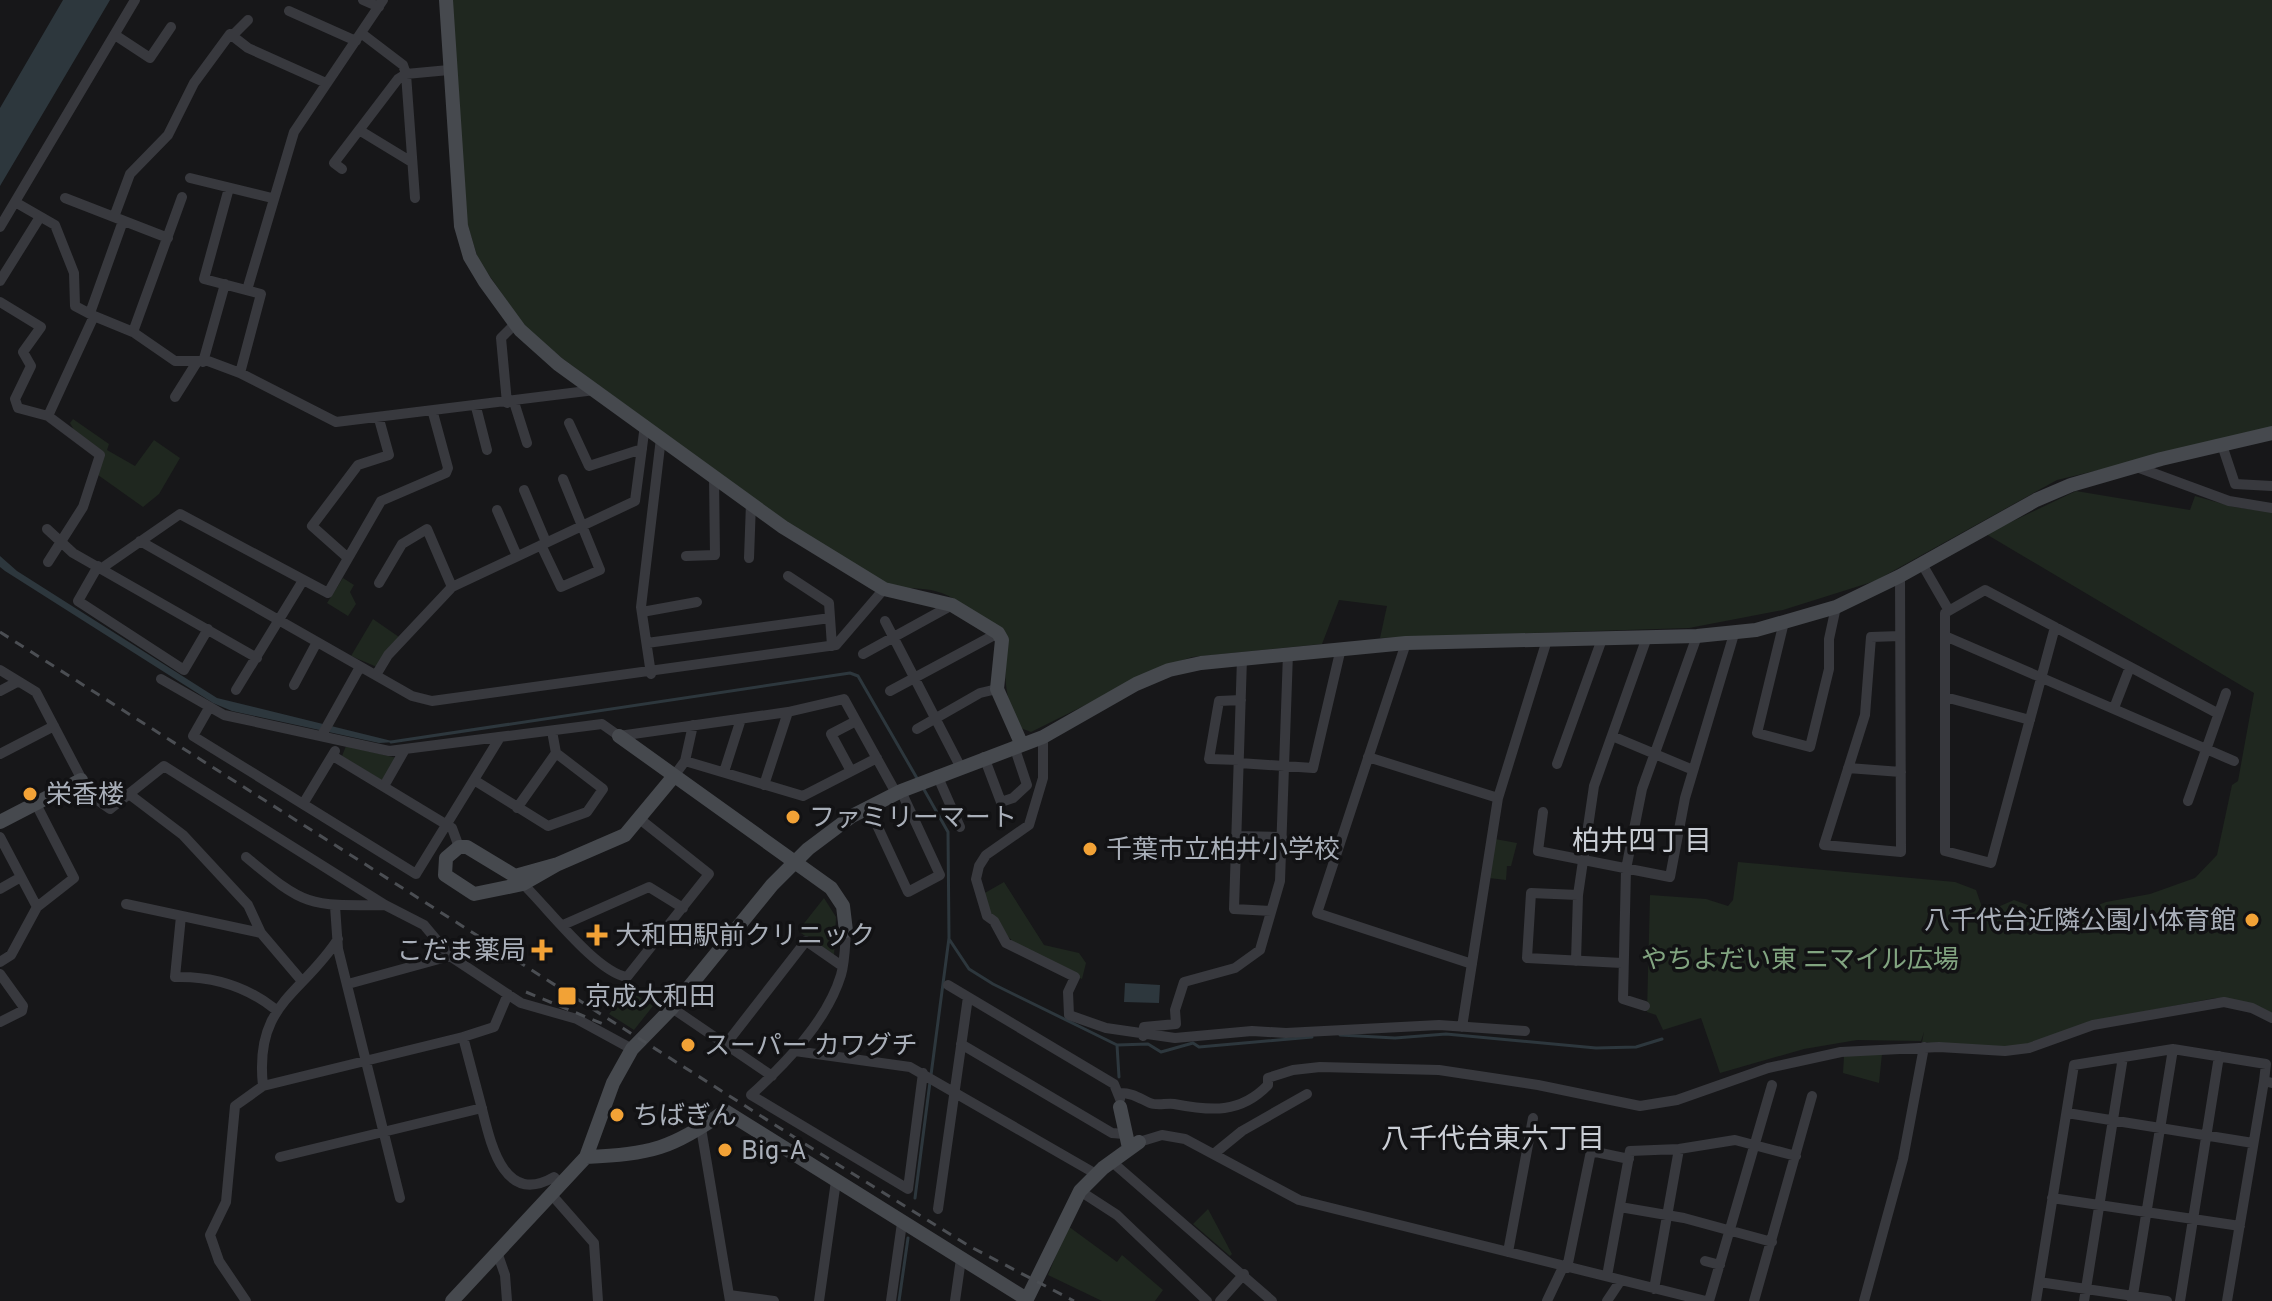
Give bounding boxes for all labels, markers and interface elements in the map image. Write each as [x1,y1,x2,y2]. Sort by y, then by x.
place label: 栄香楼 [46,780,124,813]
marker: 栄香楼 [21,785,39,803]
place label: ファミリーマート [809,803,1017,836]
marker: ファミリーマート [784,808,802,826]
district label: 柏井四丁目 [1572,825,1712,861]
place label: 千葉市立柏井小学校 [1106,835,1340,868]
marker: 千葉市立柏井小学校 [1081,840,1099,858]
place label: 八千代台近隣公園小体育館 [1924,906,2236,939]
marker: 八千代台近隣公園小体育館 [2243,911,2261,929]
place label: 大和田駅前クリニック [615,921,875,954]
marker: 大和田駅前クリニック [586,924,608,946]
place label: こだま薬局 [397,936,526,969]
marker: こだま薬局 [533,941,551,959]
park label: やちよだい東 ニマイル広場 [1641,945,1959,978]
place label: 京成大和田 [585,982,715,1015]
marker: 京成大和田 [556,985,578,1007]
place label: スーパー カワグチ [704,1031,918,1064]
marker: スーパー カワグチ [679,1036,697,1054]
place label: ちばぎん [633,1101,737,1134]
marker: ちばぎん [608,1106,626,1124]
district label: 八千代台東六丁目 [1381,1123,1605,1159]
place label: Big-A [741,1136,807,1169]
marker: Big-A [716,1141,734,1159]

